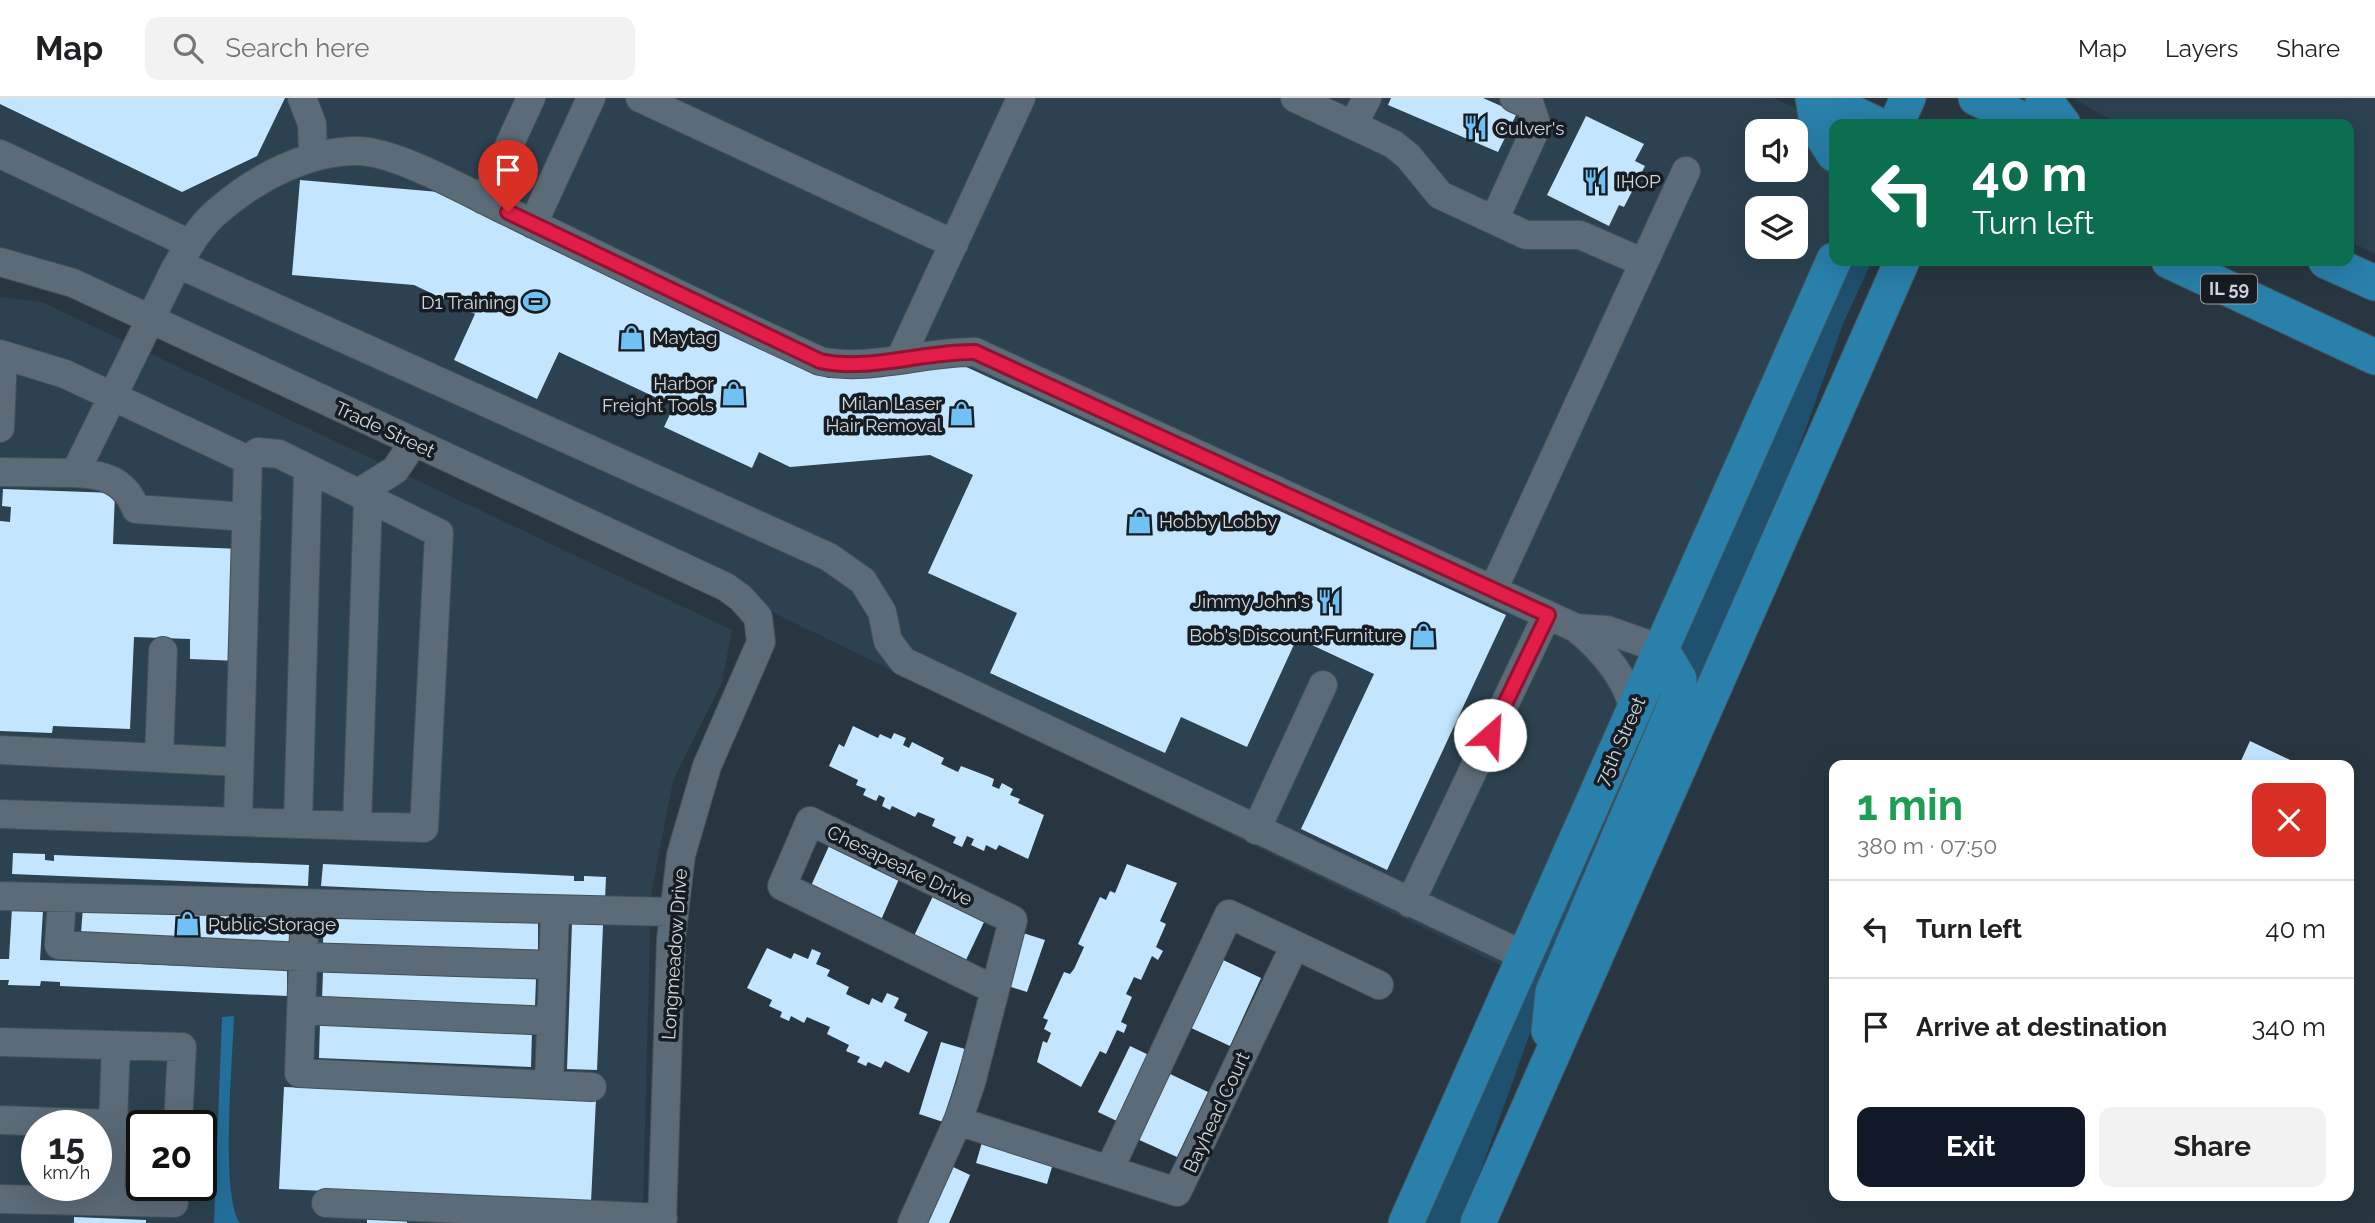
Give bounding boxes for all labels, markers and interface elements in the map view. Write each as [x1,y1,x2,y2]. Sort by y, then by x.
search box [145,17,635,80]
text: Map [35,29,103,68]
icon: search [169,29,207,67]
text: Search here [225,33,370,63]
text: Map [2078,34,2127,63]
text: Layers [2165,34,2238,63]
text: Share [2276,34,2340,63]
restaurant icon: Culver's [1461,114,1489,142]
place label: Culver's [1495,117,1565,139]
map controls [1745,119,1808,259]
button: sound [1745,119,1808,182]
pin [478,140,538,212]
text: 40 m [1972,145,2087,202]
icon: left [1857,147,1948,238]
icon: arrive [489,151,527,189]
restaurant icon: IHOP [1582,167,1610,195]
place label: IHOP [1616,170,1661,192]
button: layers [1745,196,1808,259]
text: Turn left [1972,204,2094,241]
road number: IL 59 [2201,274,2257,304]
sports icon: D1 Training [522,288,550,316]
place label: D1 Training [421,291,516,313]
shop icon: Maytag [618,323,646,351]
place label: Maytag [652,326,717,348]
place label: Harbor Freight Tools [602,372,714,416]
shop icon: Harbor Freight Tools [720,380,748,408]
place label: Milan Laser Hair Removal [825,392,943,436]
street label: Trade Street [332,396,439,462]
shop icon: Milan Laser Hair Removal [948,400,976,428]
shop icon: Hobby Lobby [1125,507,1153,535]
place label: Hobby Lobby [1159,510,1277,532]
restaurant icon: Jimmy John's [1316,587,1344,615]
place label: Jimmy John's [1193,590,1310,612]
shop icon: Bob's Discount Furniture [1409,621,1437,649]
place label: Bob's Discount Furniture [1189,624,1403,646]
street label: 75th Street [1591,692,1650,789]
position arrow [1453,698,1527,772]
text: 1 min [1857,781,1963,830]
button: close [2252,783,2326,857]
street label: Chesapeake Drive [824,820,976,910]
text: 380 m · 07:50 [1857,832,1997,859]
street label: Longmeadow Drive [657,868,691,1040]
shop icon: Public Storage [174,910,202,938]
icon: left [1857,910,1895,948]
place label: Public Storage [208,913,336,935]
text: Turn left [1916,914,2022,944]
text: 40 m [2265,914,2326,944]
icon: arrive [1857,1008,1895,1046]
text: Arrive at destination [1916,1012,2167,1042]
text: 340 m [2251,1012,2326,1042]
street label: Bayhead Court [1178,1047,1254,1176]
button: Exit [1857,1107,2085,1187]
button: Share [2099,1107,2326,1187]
speed limit sign: 20 [126,1110,217,1201]
text: 15 [48,1126,85,1167]
text: km/h [43,1162,90,1183]

